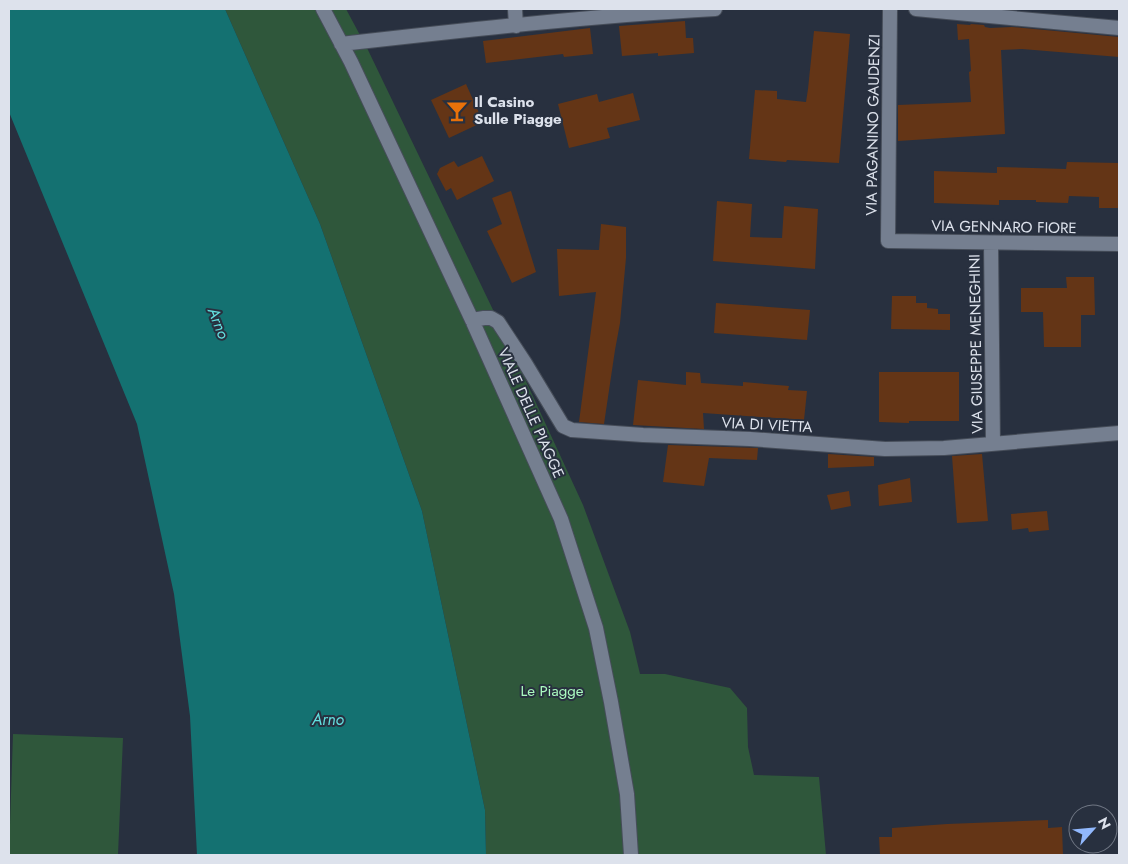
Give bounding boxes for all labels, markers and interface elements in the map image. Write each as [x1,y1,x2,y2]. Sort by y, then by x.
street label: VIA PAGANINO GAUDENZI [860,34,886,216]
place label: Il Casino Sulle Piagge [474,91,562,130]
bar icon: Il Casino Sulle Piagge [444,98,470,124]
street label: VIA GENNARO FIORE [931,215,1077,239]
street label: VIA GIUSEPPE MENEGHINI [963,254,989,434]
water label: Arno [201,303,235,343]
street label: VIALE DELLE PIAGGE [492,344,570,482]
street label: VIA DI VIETTA [721,412,813,438]
park label: Le Piagge [520,680,584,702]
water label: Arno [311,708,345,731]
north arrow [1068,804,1118,854]
text: N [1093,814,1116,833]

